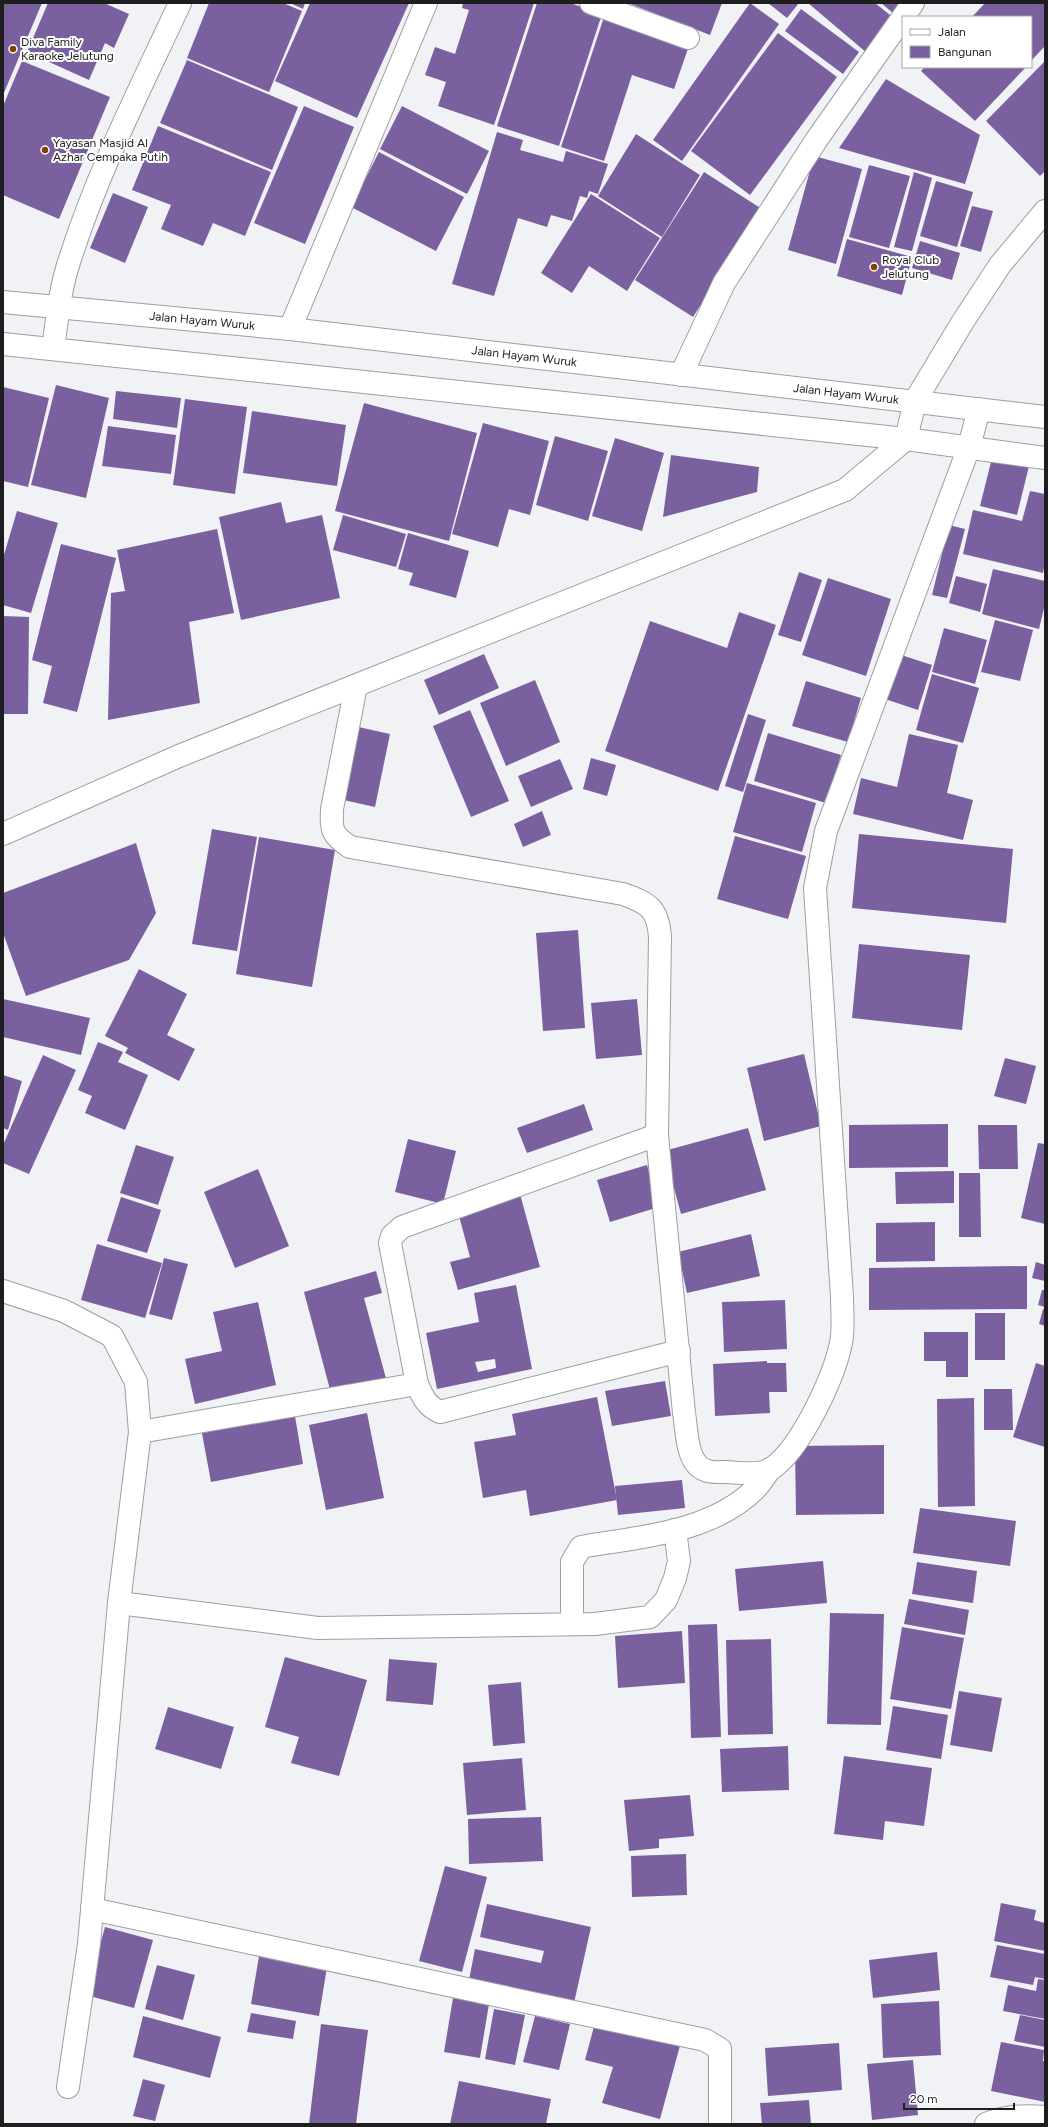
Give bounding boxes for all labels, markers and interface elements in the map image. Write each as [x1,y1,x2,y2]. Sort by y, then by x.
legend [902,16,1032,68]
text: Jalan [938,25,966,39]
place label: Diva Family Karaoke Jelutung [21,35,114,63]
marker: Diva Family Karaoke Jelutung [8,44,18,54]
text: Bangunan [938,45,992,59]
place label: Yayasan Masjid Al Azhar Cempaka Putih [53,136,168,164]
marker: Yayasan Masjid Al Azhar Cempaka Putih [40,145,50,155]
place label: Royal Club Jelutung [882,253,939,281]
marker: Royal Club Jelutung [869,262,879,272]
street label: Jalan Hayam Wuruk [149,309,256,333]
street label: Jalan Hayam Wuruk [471,343,578,369]
street label: Jalan Hayam Wuruk [792,381,900,407]
scale bar [904,2085,1014,2111]
text: 20 m [910,2092,938,2106]

